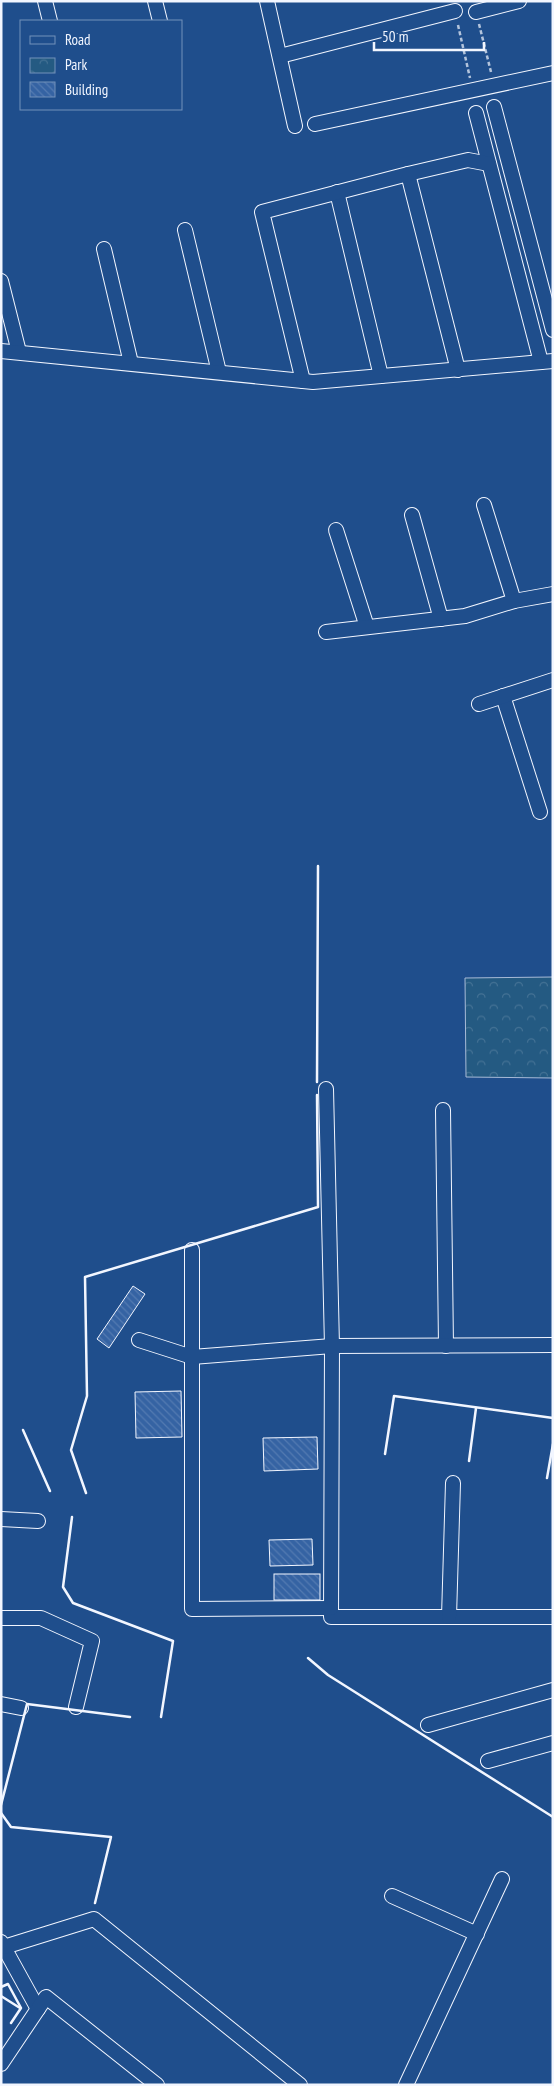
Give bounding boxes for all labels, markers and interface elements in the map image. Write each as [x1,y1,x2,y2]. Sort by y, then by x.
legend [20,20,182,110]
scale bar [374,20,484,52]
text: 50 m [382,27,408,46]
text: Road [65,30,91,49]
text: Park [65,55,87,74]
text: Building [65,80,108,99]

